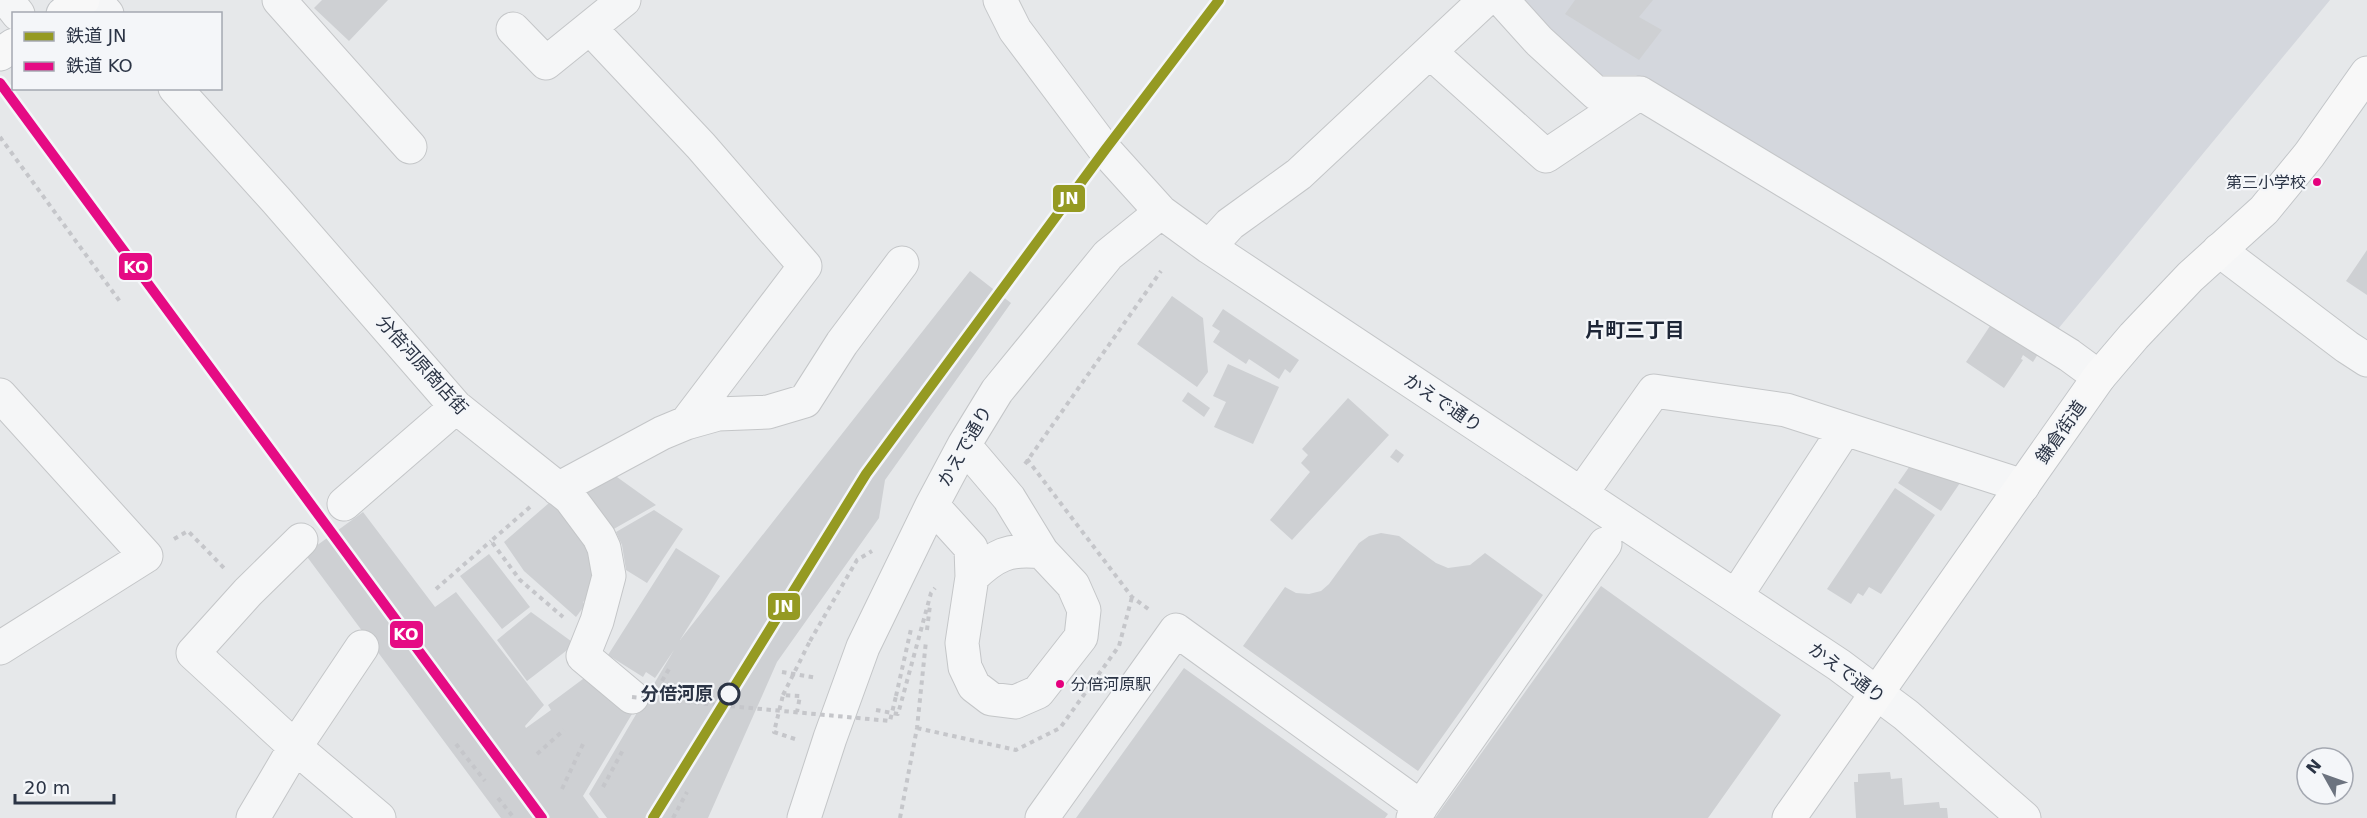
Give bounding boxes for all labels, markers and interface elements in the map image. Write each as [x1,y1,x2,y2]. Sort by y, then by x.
legend [12,12,222,90]
text: 鉄道 JN [66,25,127,46]
text: 鉄道 KO [66,55,133,76]
place label: 第三小学校 [2226,173,2306,192]
marker: 第三小学校 [2311,176,2323,188]
line badge: JN [1052,184,1086,213]
text: JN [1058,189,1079,208]
line badge: KO [118,252,153,281]
text: KO [123,258,149,277]
street label: 分倍河原商店街 [372,311,472,419]
district label: 片町三丁目 [1585,318,1685,342]
street label: かえで通り [1400,369,1486,436]
street label: 鎌倉街道 [2031,396,2090,467]
street label: かえで通り [933,402,996,490]
line badge: JN [767,592,801,621]
text: JN [773,597,794,616]
line badge: KO [389,620,424,649]
text: KO [393,625,419,644]
street label: かえで通り [1805,638,1890,707]
place label: 分倍河原駅 [1071,675,1151,694]
marker: 分倍河原駅 [1054,678,1066,690]
place label: 分倍河原 [640,683,713,704]
marker: 分倍河原 [718,683,740,705]
north arrow [2295,746,2355,806]
text: N [2302,755,2325,778]
scale bar [15,767,114,805]
text: 20 m [24,777,70,798]

